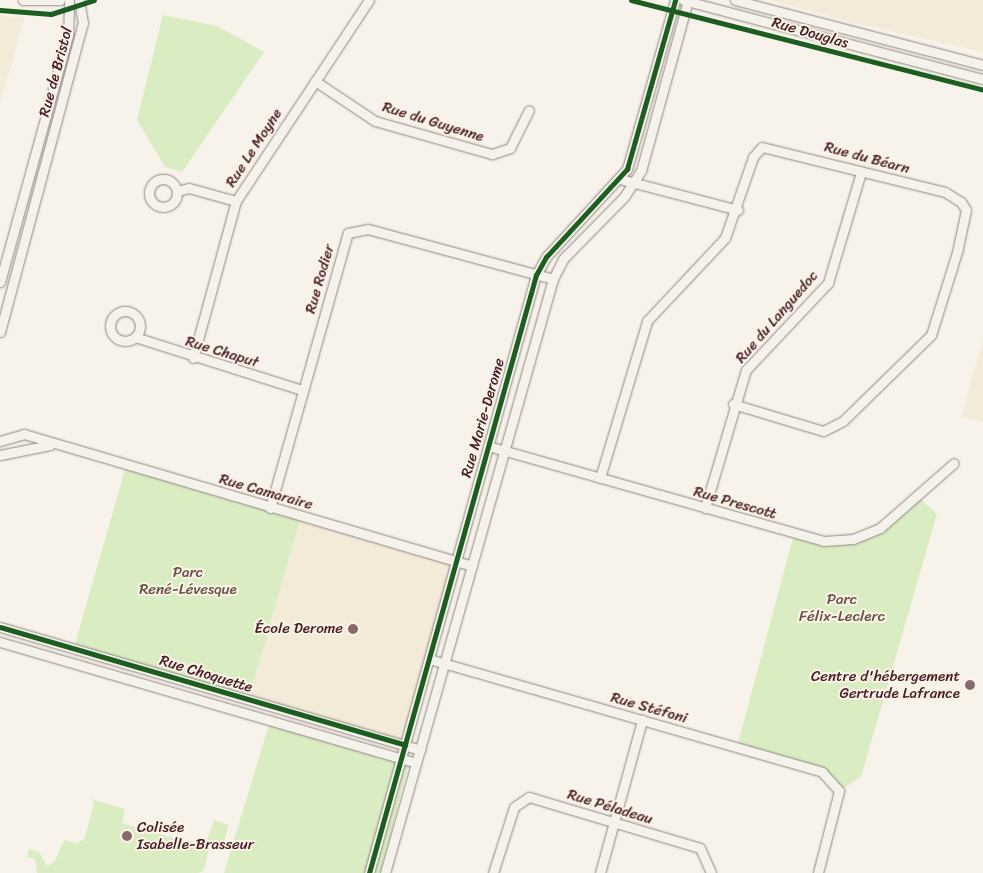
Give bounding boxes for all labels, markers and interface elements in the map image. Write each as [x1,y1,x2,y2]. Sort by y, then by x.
street label: Rue Douglas [770,13,850,53]
street label: Rue de Bristol [35,25,77,119]
street label: Rue du Guyenne [380,98,486,146]
street label: Rue Le Moyne [222,105,286,191]
street label: Rue du Béarn [822,138,912,178]
street label: Rue Rodier [302,242,338,316]
street label: Rue du Languedoc [732,267,822,367]
street label: Rue Chaput [183,332,261,372]
street label: Rue Marie-Derome [458,357,508,479]
street label: Rue Camaraire [217,470,315,514]
street label: Rue Prescott [691,482,779,524]
park label: Parc René-Lévesque [139,563,237,598]
park label: Parc Félix-Leclerc [799,590,885,625]
place label: École Derome [254,620,343,638]
marker: École Derome [347,623,359,635]
street label: Rue Choquette [157,651,255,697]
place label: Centre d'hébergement Gertrude Lafrance [811,667,960,702]
marker: Centre d'hébergement Gertrude Lafrance [964,679,976,691]
street label: Rue Stéfoni [609,688,689,728]
street label: Rue Péladeau [565,785,655,829]
place label: Colisée Isabelle-Brasseur [137,818,254,853]
marker: Colisée Isabelle-Brasseur [121,830,133,842]

